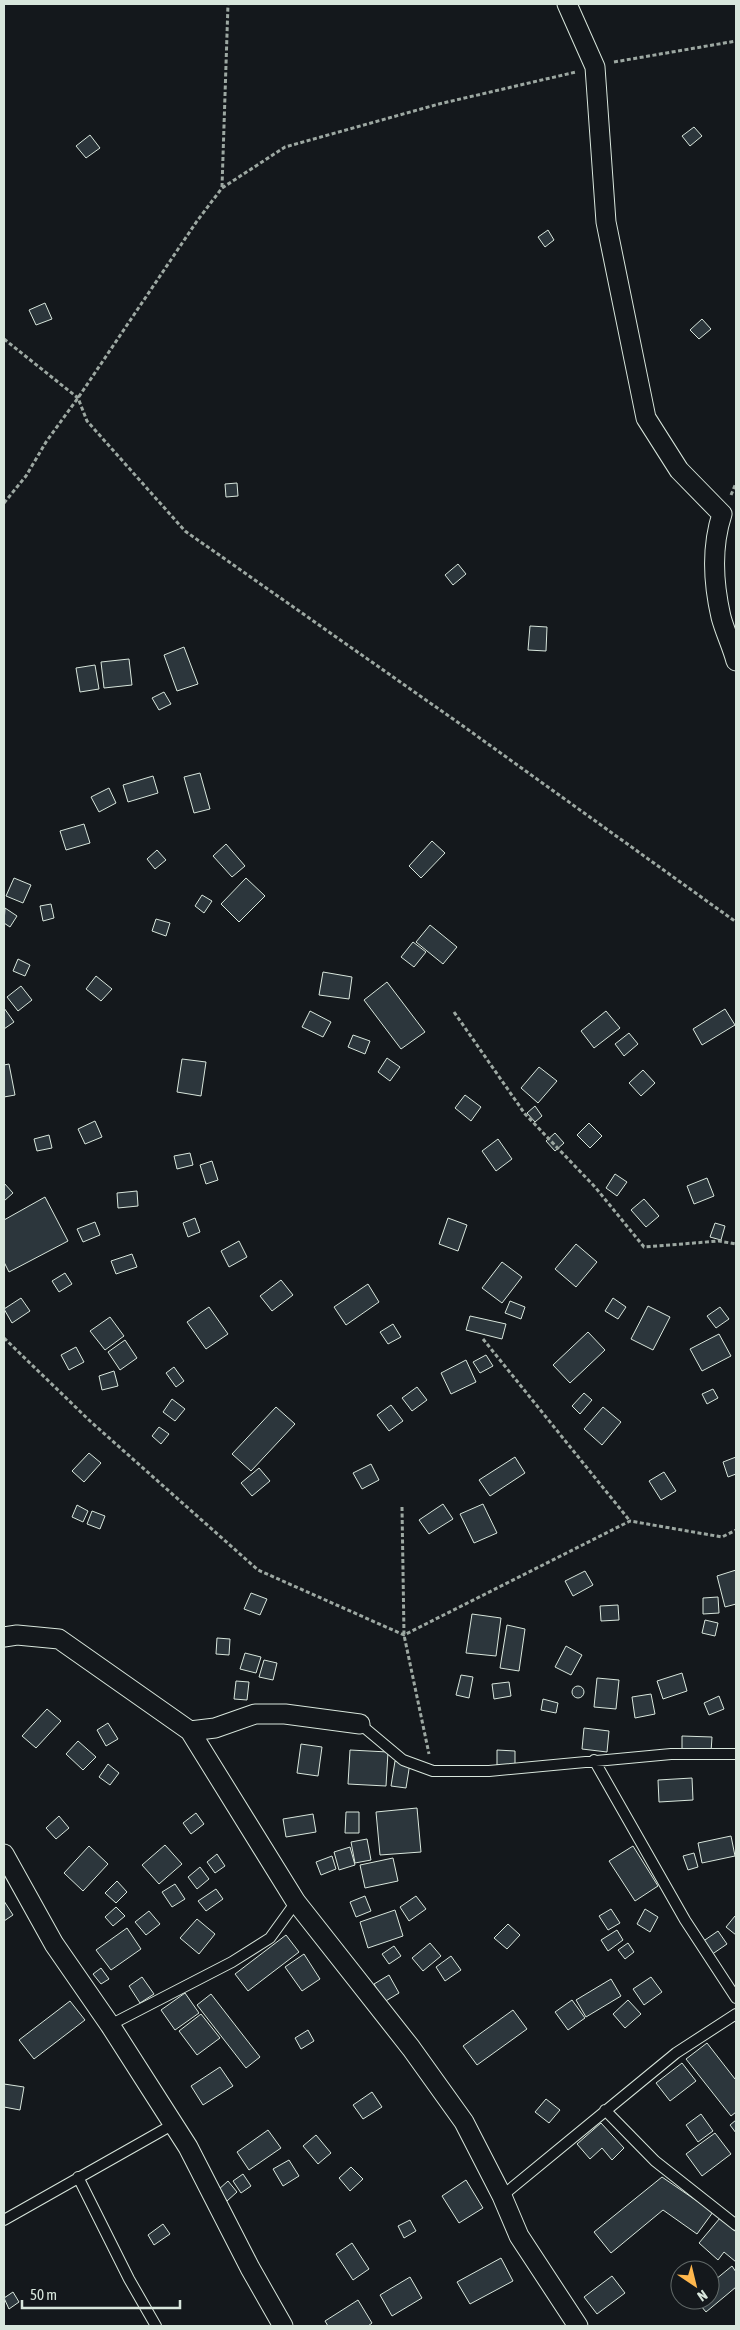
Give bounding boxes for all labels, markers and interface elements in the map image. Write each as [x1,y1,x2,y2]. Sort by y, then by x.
north arrow [670,2260,720,2310]
scale bar [22,2278,180,2310]
text: 50 m [30,2286,57,2303]
text: N [694,2287,710,2305]

